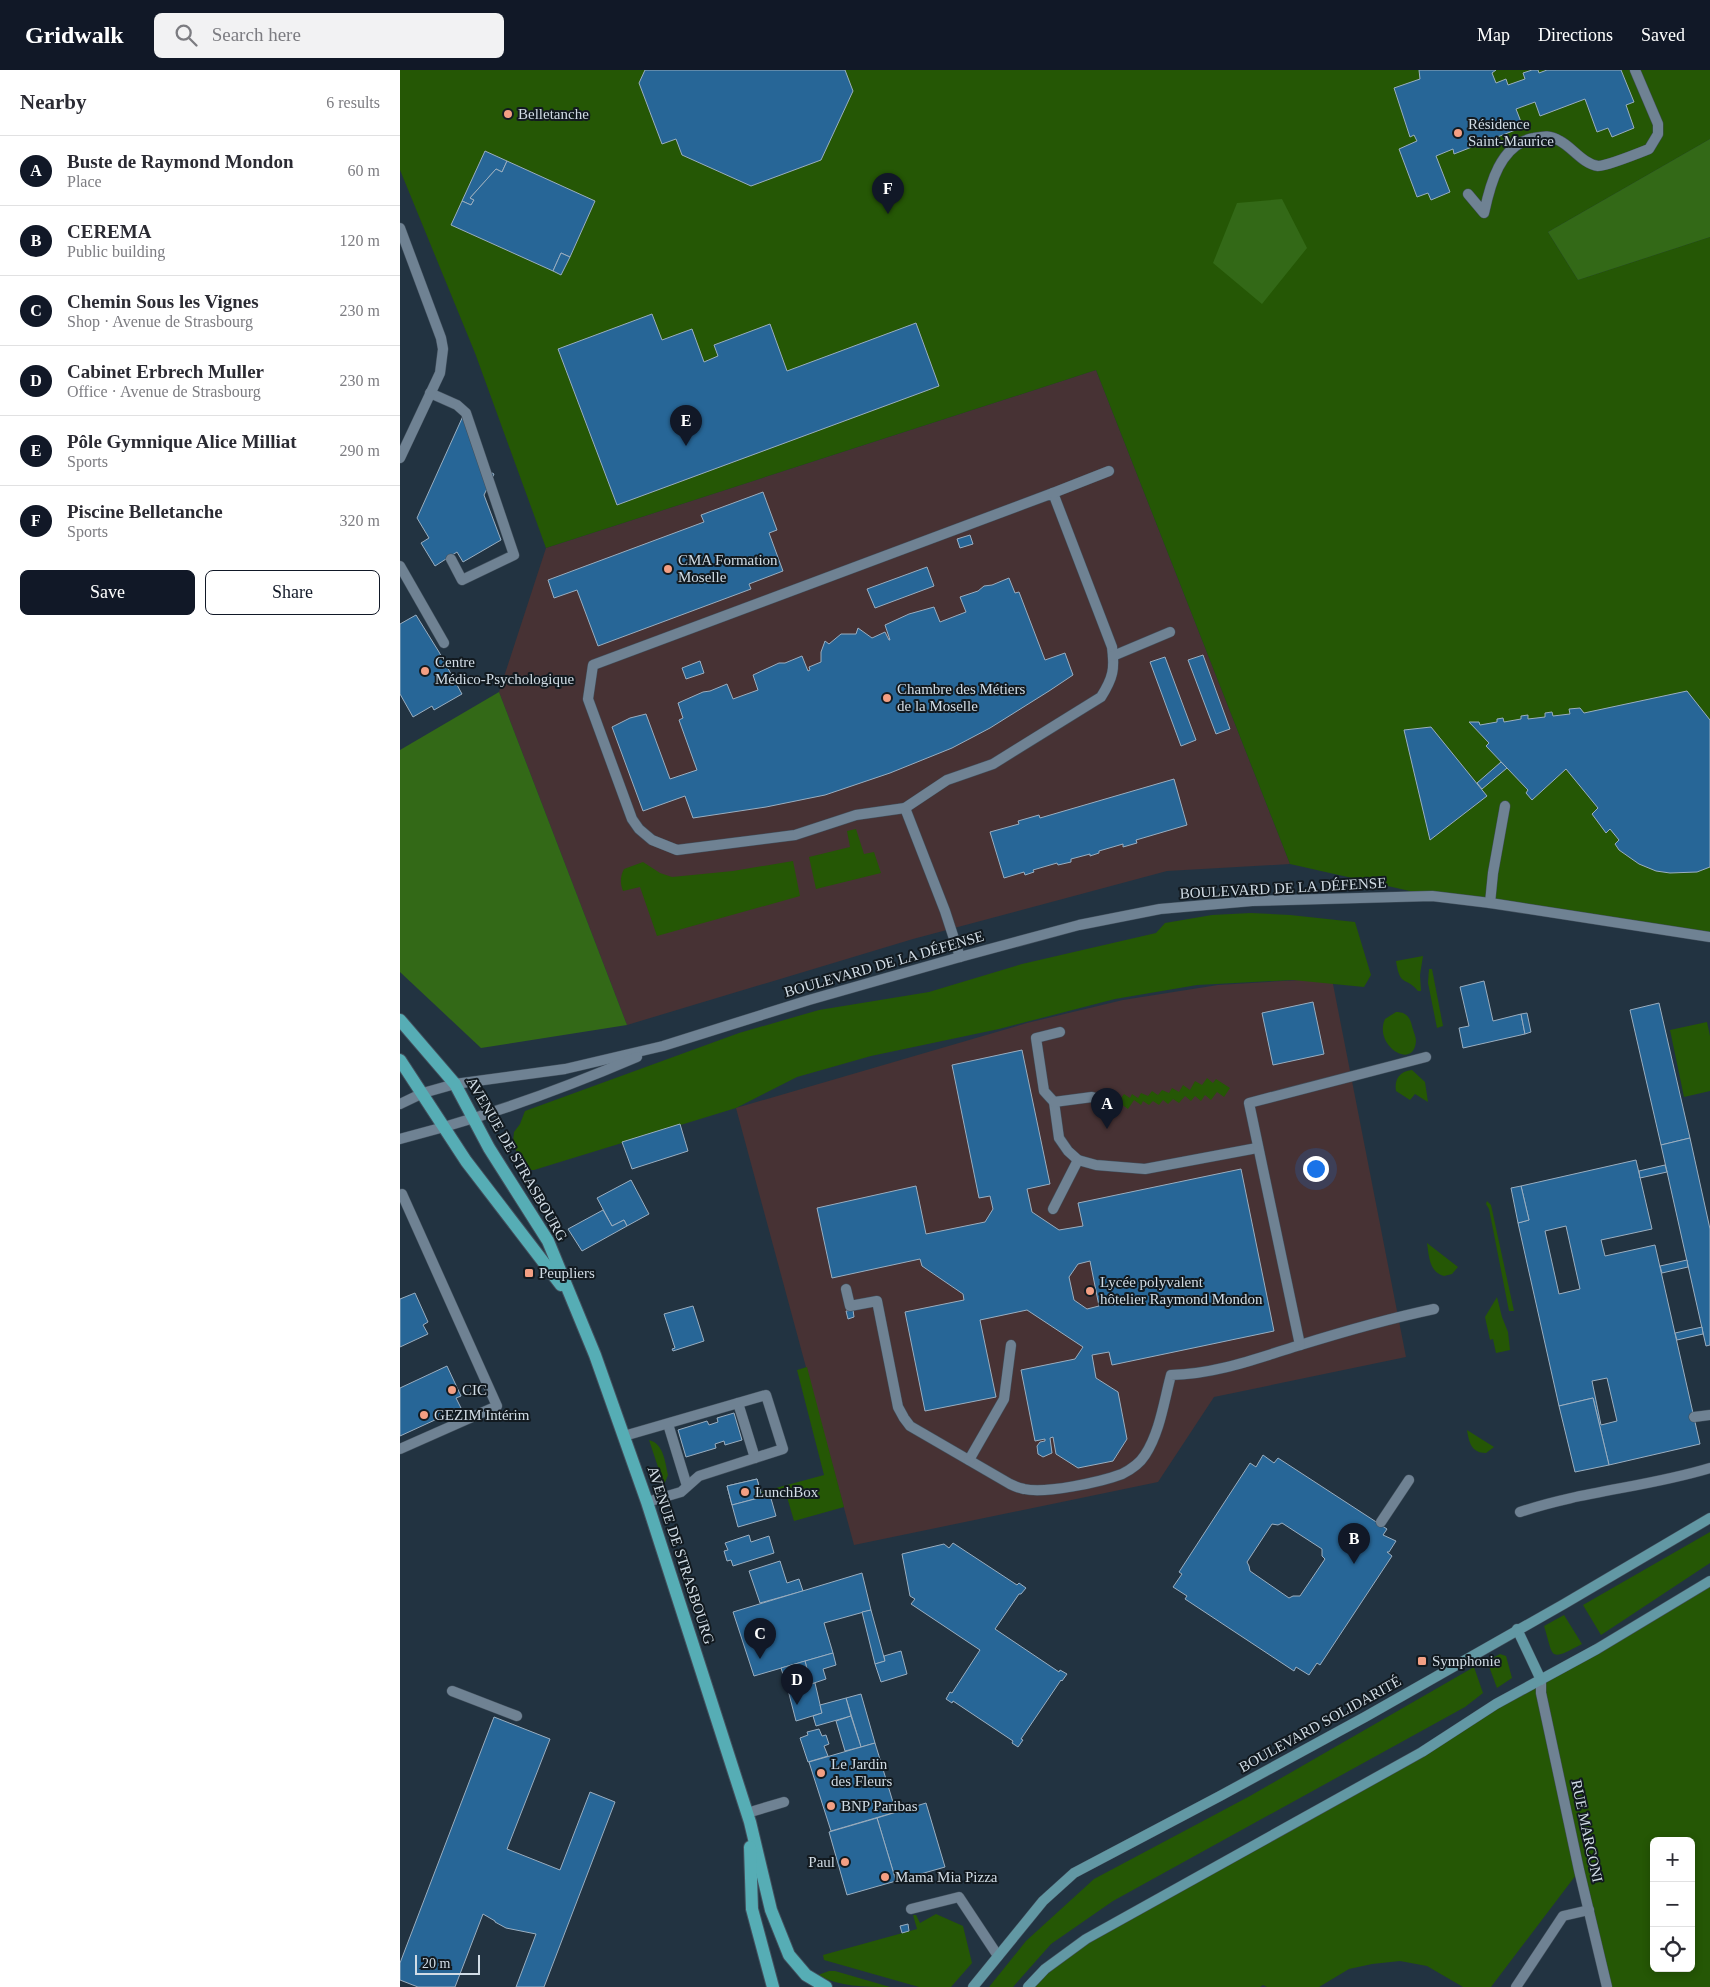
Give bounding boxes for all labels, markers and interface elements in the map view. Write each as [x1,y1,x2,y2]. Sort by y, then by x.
search box [154,13,504,58]
icon: search [172,21,200,49]
text: Gridwalk [25,22,124,48]
text: Search here [212,24,301,45]
text: Map [1477,25,1510,45]
text: Directions [1538,25,1613,45]
text: Saved [1641,25,1685,45]
text: Nearby [20,90,87,114]
text: 6 results [326,94,380,111]
place label: Belletanche [518,106,589,122]
marker: Belletanche [502,108,514,120]
place label: Résidence Saint-Maurice [1468,116,1554,149]
marker: Résidence Saint-Maurice [1452,127,1464,139]
text: Buste de Raymond Mondon [67,151,293,172]
text: A [30,162,42,179]
text: 60 m [348,162,380,179]
text: Place [67,173,102,190]
pin: F [872,173,904,214]
text: CEREMA [67,221,151,242]
text: B [31,232,41,249]
text: 120 m [340,232,380,249]
text: Public building [67,243,165,260]
text: Chemin Sous les Vignes [67,291,259,312]
text: C [30,302,42,319]
text: 230 m [340,302,380,319]
text: Shop · Avenue de Strasbourg [67,313,253,330]
text: Cabinet Erbrech Muller [67,361,264,382]
text: D [30,372,42,389]
text: 230 m [340,372,380,389]
text: Office · Avenue de Strasbourg [67,383,261,400]
pin: E [670,405,702,446]
text: Pôle Gymnique Alice Milliat [67,431,297,452]
text: E [31,442,41,459]
text: 290 m [340,442,380,459]
text: Sports [67,453,108,470]
text: Piscine Belletanche [67,501,223,522]
text: F [31,512,41,529]
text: 320 m [340,512,380,529]
text: Sports [67,523,108,540]
place label: CMA Formation Moselle [678,552,778,585]
marker: CMA Formation Moselle [662,563,674,575]
button: Save [20,570,195,615]
button: Share [205,570,380,615]
place label: Centre Médico-Psychologique [435,654,574,687]
marker: Centre Médico-Psychologique [419,665,431,677]
place label: Chambre des Métiers de la Moselle [897,681,1025,714]
marker: Chambre des Métiers de la Moselle [881,692,893,704]
street label: BOULEVARD DE LA DÉFENSE [1179,875,1387,901]
street label: BOULEVARD DE LA DÉFENSE [782,928,986,1000]
street label: AVENUE DE STRASBOURG [463,1074,571,1244]
pin: A [1091,1088,1123,1129]
your location [1303,1156,1329,1182]
place label: Peupliers [539,1265,595,1281]
marker: Peupliers [523,1267,535,1279]
place label: Lycée polyvalent hôtelier Raymond Mondon [1100,1274,1263,1307]
marker: Lycée polyvalent hôtelier Raymond Mondon [1084,1285,1096,1297]
place label: CIC [462,1382,487,1398]
marker: CIC [446,1384,458,1396]
place label: GEZIM Intérim [434,1407,530,1423]
marker: GEZIM Intérim [418,1409,430,1421]
street label: AVENUE DE STRASBOURG [645,1464,717,1646]
place label: LunchBox [755,1484,819,1500]
marker: LunchBox [739,1486,751,1498]
pin: B [1338,1523,1370,1564]
pin: C [744,1618,776,1659]
place label: Symphonie [1432,1653,1501,1669]
marker: Symphonie [1416,1655,1428,1667]
pin: D [781,1664,813,1705]
street label: BOULEVARD SOLIDARITÉ [1236,1673,1404,1775]
place label: Le Jardin des Fleurs [831,1756,892,1789]
marker: Le Jardin des Fleurs [815,1767,827,1779]
street label: RUE MARCONI [1568,1778,1606,1884]
place label: BNP Paribas [841,1798,918,1814]
marker: BNP Paribas [825,1800,837,1812]
map controls [1650,1837,1695,1972]
button: + [1650,1837,1695,1882]
place label: Paul [808,1854,835,1870]
marker: Paul [839,1856,851,1868]
place label: Mama Mia Pizza [895,1869,998,1885]
marker: Mama Mia Pizza [879,1871,891,1883]
button: − [1650,1882,1695,1927]
button: locate [1650,1927,1695,1972]
scale bar [415,1952,480,1975]
text: 20 m [422,1956,450,1971]

